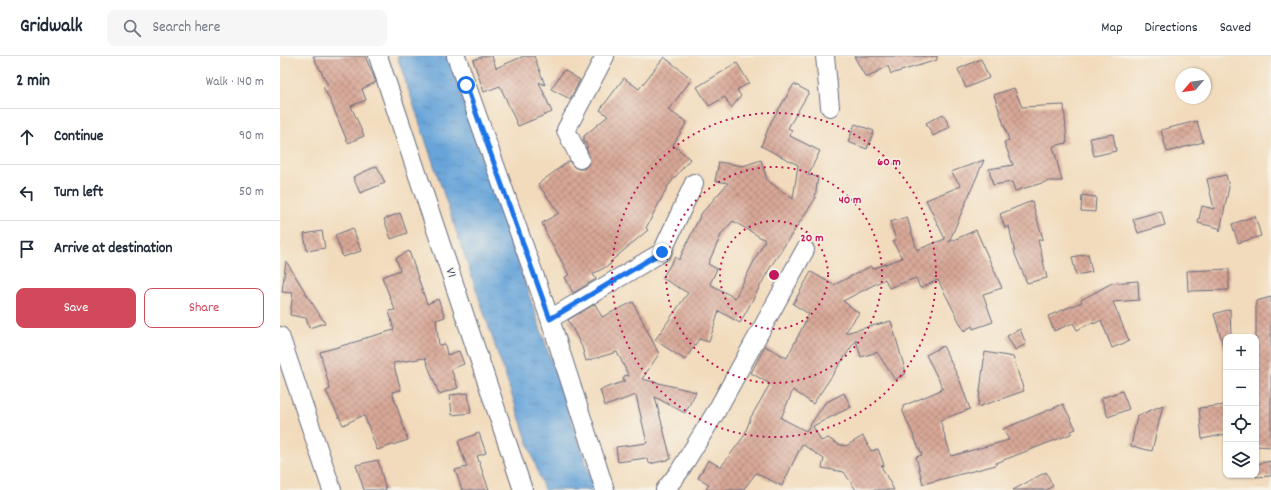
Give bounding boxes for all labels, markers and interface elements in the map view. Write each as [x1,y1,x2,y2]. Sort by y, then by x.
search box [107,10,387,46]
text: Gridwalk [20,14,83,41]
icon: search [121,17,143,39]
text: Search here [153,17,220,39]
text: Map [1101,18,1123,38]
text: Directions [1145,18,1198,38]
text: Saved [1220,18,1251,38]
north arrow [1175,68,1211,104]
text: 2 min [16,70,50,94]
text: Walk · 140 m [206,73,264,92]
route start [457,76,475,94]
icon: ahead [16,126,38,148]
text: Continue [54,126,103,148]
text: 90 m [239,127,264,146]
text: 60 m [877,154,901,171]
icon: left [16,182,38,204]
text: Turn left [54,182,103,204]
text: 50 m [239,183,264,202]
text: 40 m [839,192,861,209]
text: 20 m [801,230,823,247]
icon: arrive [16,238,38,260]
text: Arrive at destination [54,238,172,260]
route end [653,243,671,261]
street label: V1 [440,266,460,280]
centre of rings [767,268,781,282]
button: Save [16,288,136,328]
button: Share [144,288,264,328]
map controls [1223,334,1259,478]
button: + [1223,334,1259,370]
button: − [1223,370,1259,406]
button: locate [1223,406,1259,442]
button: layers [1223,442,1259,478]

